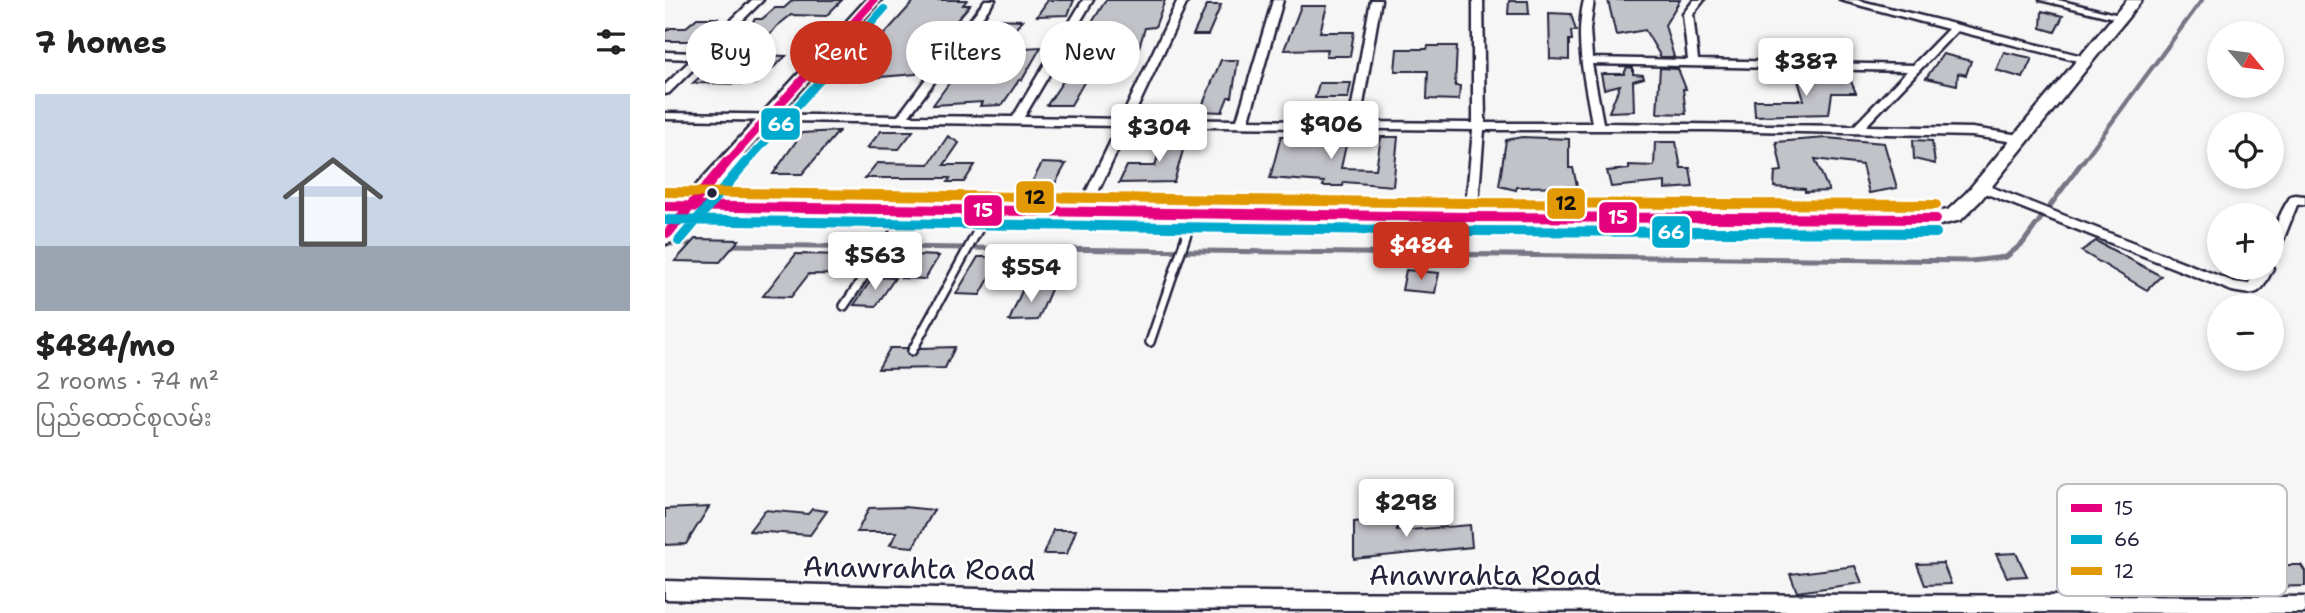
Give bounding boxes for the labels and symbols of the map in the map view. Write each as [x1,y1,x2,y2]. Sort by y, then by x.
north arrow [2207,21,2284,98]
pin: $387 [1765,38,1847,98]
pin: $906 [1290,102,1372,161]
pin: $304 [1118,104,1200,164]
line badge: 66 [760,107,801,141]
text: 66 [768,112,794,137]
line badge: 12 [1015,180,1055,214]
text: 12 [1024,185,1046,210]
unlabelled marker [705,186,719,200]
line badge: 12 [1546,187,1586,220]
text: 12 [1555,191,1577,216]
line badge: 15 [963,194,1003,227]
text: 15 [973,198,993,223]
line badge: 15 [1598,201,1638,234]
text: 15 [1608,205,1628,230]
line badge: 66 [1651,215,1691,249]
text: 66 [1658,220,1684,245]
pin: $484 [1380,222,1462,282]
pin: $563 [834,232,916,292]
pin: $554 [990,244,1072,304]
pin: $298 [1365,480,1447,539]
legend [2057,484,2287,596]
text: 15 [2114,496,2133,521]
text: 66 [2114,527,2140,552]
street label: Anawrahta Road [802,547,1036,589]
street label: Anawrahta Road [1369,556,1601,594]
text: 12 [2114,559,2134,584]

